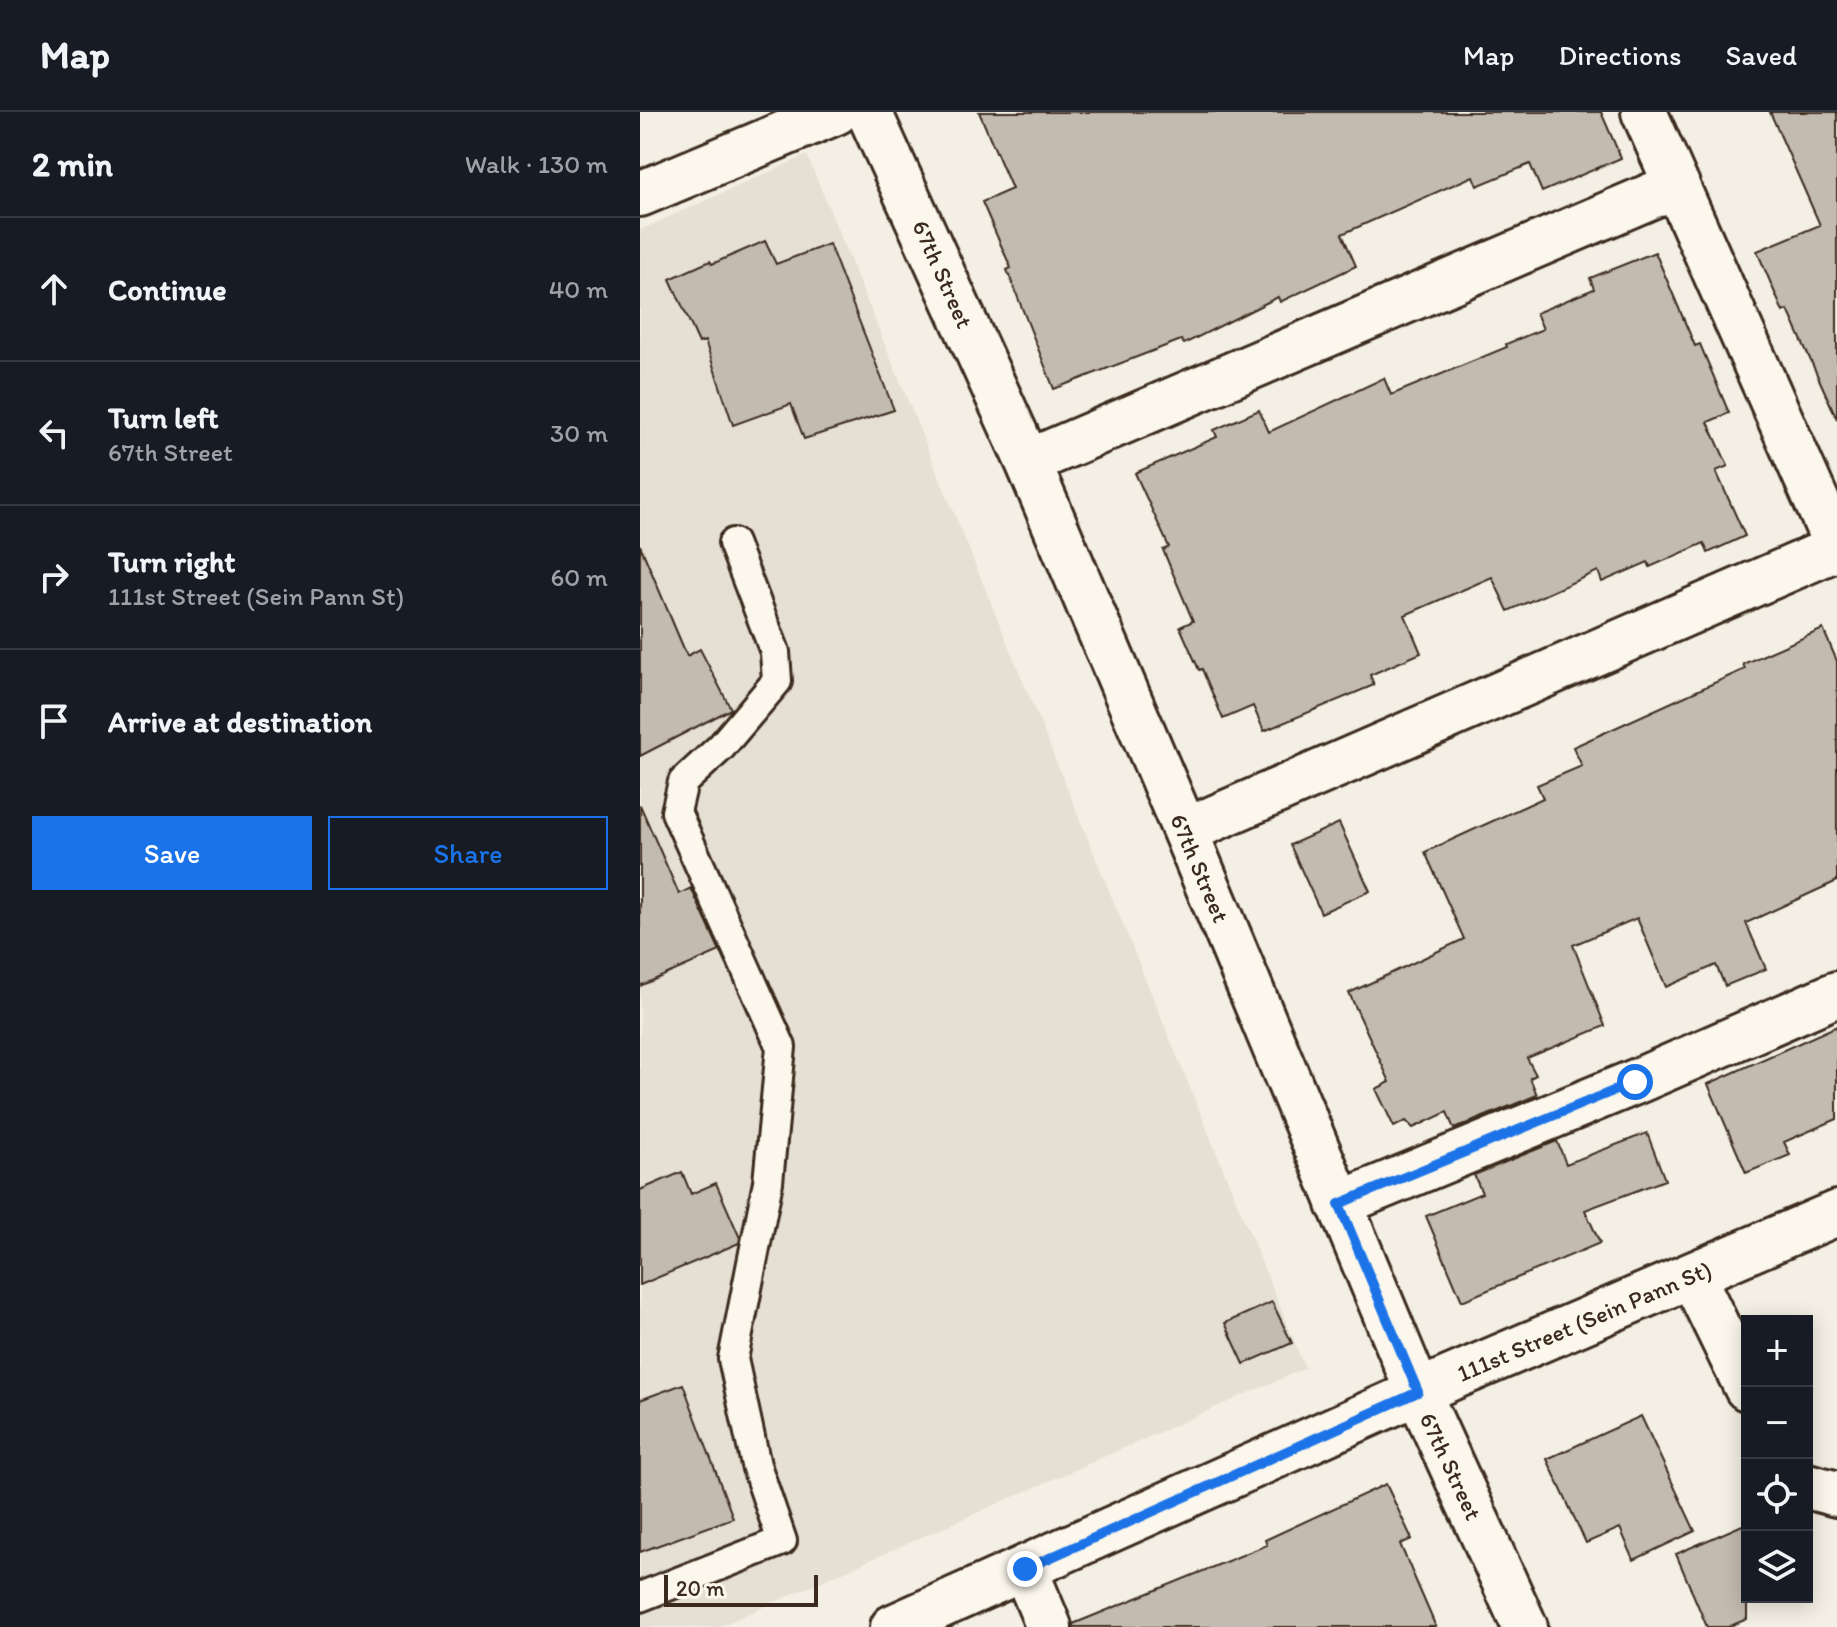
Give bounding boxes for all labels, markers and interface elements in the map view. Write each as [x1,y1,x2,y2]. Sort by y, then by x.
text: Map [40,32,110,78]
text: Map [1463,38,1514,72]
text: Directions [1558,38,1682,72]
text: Saved [1726,38,1797,72]
text: 2 min [32,144,113,185]
text: Walk · 130 m [465,148,608,180]
street label: 67th Street [906,216,980,333]
icon: ahead [32,267,76,311]
text: Continue [108,271,227,308]
text: 40 m [549,273,608,305]
text: Turn left [108,399,219,436]
icon: left [32,411,76,455]
text: 30 m [550,417,608,449]
text: 67th Street [108,436,233,468]
text: Turn right [108,543,236,580]
icon: right [32,555,76,599]
text: 60 m [551,561,608,593]
text: 111st Street (Sein Pann St) [108,580,404,612]
icon: arrive [32,699,76,743]
text: Arrive at destination [108,703,372,740]
street label: 67th Street [1164,809,1236,927]
button: Save [32,816,312,890]
button: Share [328,816,608,890]
route start [1617,1064,1653,1100]
street label: 111st Street (Sein Pann St) [1453,1254,1715,1388]
map controls [1741,1315,1813,1603]
button: + [1741,1315,1813,1387]
button: − [1741,1387,1813,1459]
street label: 67th Street [1414,1408,1488,1524]
button: locate [1741,1459,1813,1531]
button: layers [1741,1531,1813,1603]
route end [1007,1551,1043,1587]
scale bar [664,1571,818,1607]
text: 20 m [676,1575,725,1602]

